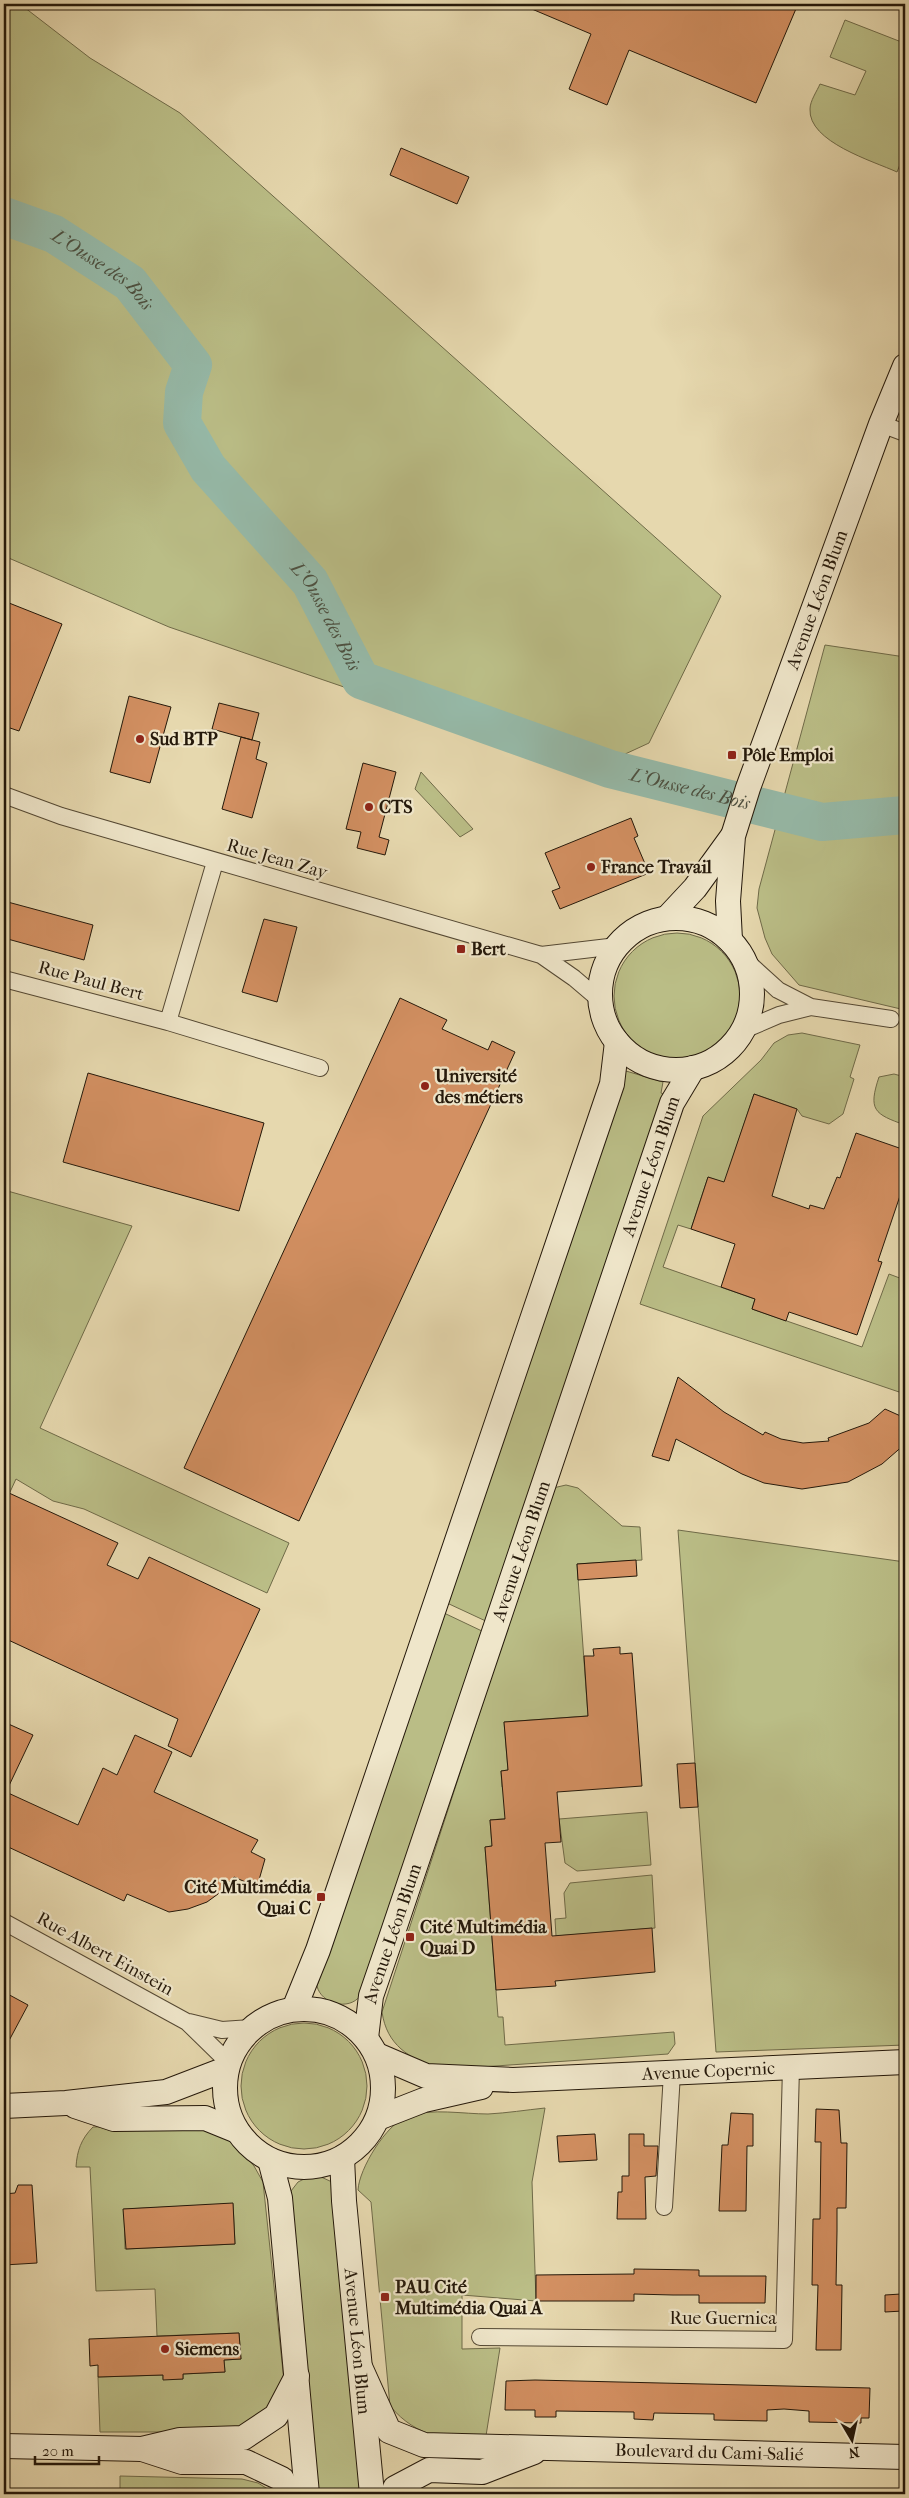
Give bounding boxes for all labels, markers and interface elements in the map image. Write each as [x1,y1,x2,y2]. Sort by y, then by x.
water label: L'Ousse des Bois [46,223,159,316]
street label: Avenue Léon Blum [781,527,852,673]
water label: L'Ousse des Bois [285,556,366,676]
place label: Sud BTP [150,729,218,750]
marker: Sud BTP [134,733,146,745]
place label: Pôle Emploi [742,745,835,766]
marker: Pôle Emploi [726,749,738,761]
water label: L'Ousse des Bois [626,763,753,815]
place label: CTS [379,797,413,818]
marker: CTS [363,801,375,813]
street label: Rue Jean Zay [224,835,331,884]
place label: France Travail [600,857,713,878]
marker: France Travail [585,861,597,873]
place label: Bert [471,939,506,960]
marker: Bert [455,943,467,955]
street label: Rue Paul Bert [36,957,147,1005]
place label: Université des métiers [434,1066,523,1108]
marker: Université des métiers [419,1080,431,1092]
street label: Avenue Léon Blum [617,1093,684,1240]
street label: Avenue Léon Blum [488,1478,555,1625]
street label: Avenue Léon Blum [360,1861,426,2006]
place label: Cité Multimédia Quai C [184,1877,312,1919]
marker: Cité Multimédia Quai C [315,1891,327,1903]
street label: Rue Albert Einstein [33,1908,177,2001]
place label: Cité Multimédia Quai D [420,1917,547,1959]
marker: Cité Multimédia Quai D [404,1931,416,1943]
street label: Avenue Copernic [640,2057,775,2085]
street label: Avenue Léon Blum [340,2266,375,2415]
place label: PAU Cité Multimédia Quai A [394,2277,544,2319]
marker: PAU Cité Multimédia Quai A [379,2291,391,2303]
street label: Rue Guernica [670,2308,777,2329]
place label: Siemens [175,2339,240,2360]
marker: Siemens [159,2343,171,2355]
north arrow [826,2416,876,2466]
scale bar [35,2433,99,2465]
street label: Boulevard du Cami-Salié [615,2439,804,2465]
text: 20 m [42,2442,74,2460]
text: N [847,2443,861,2462]

